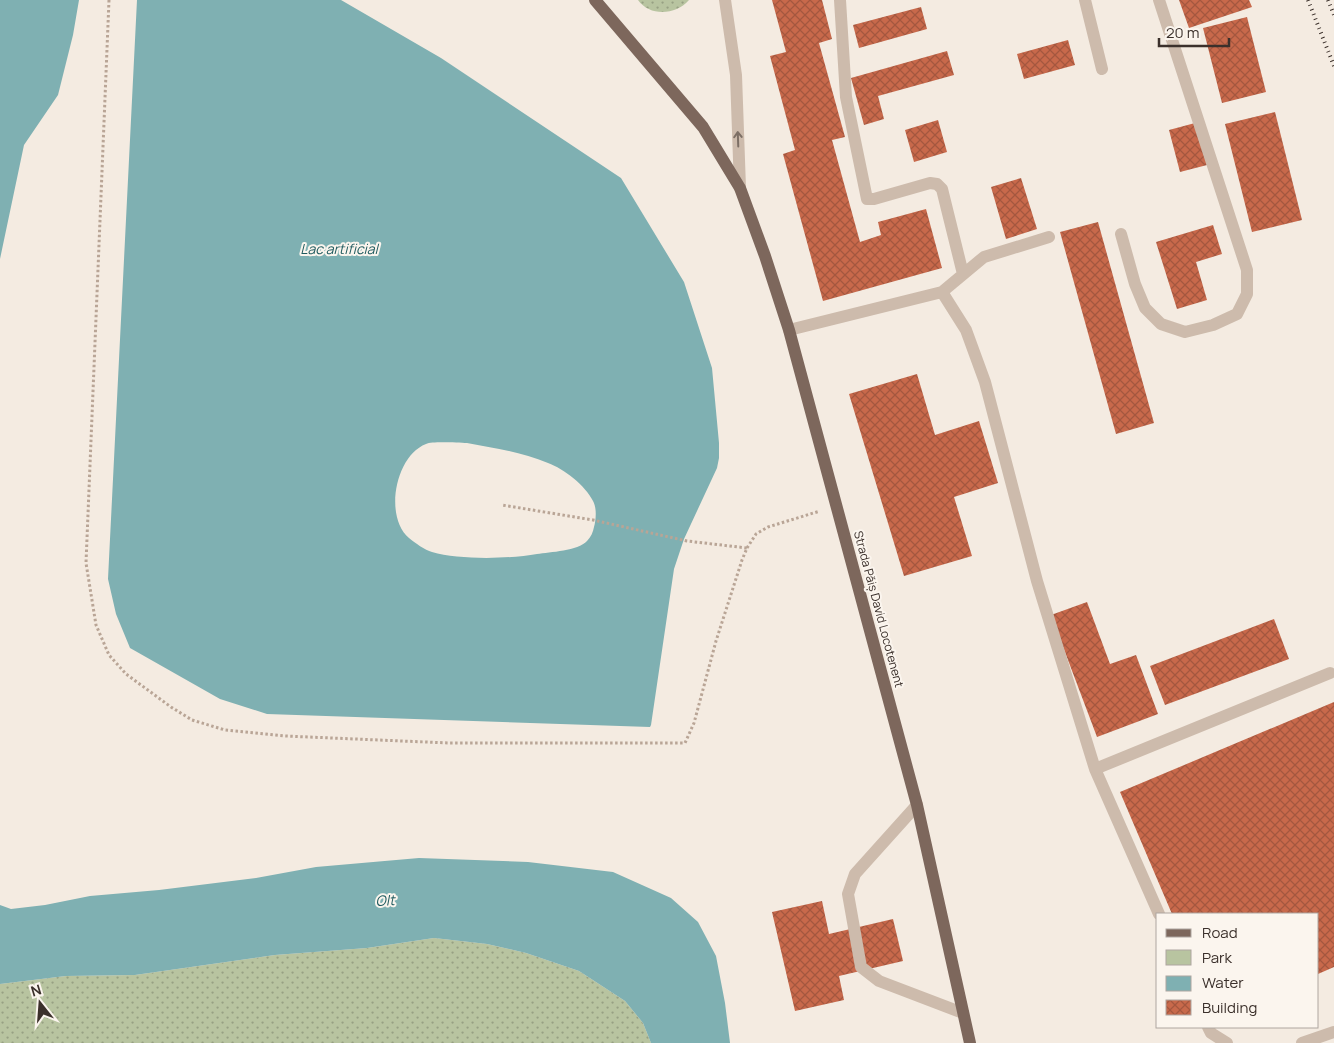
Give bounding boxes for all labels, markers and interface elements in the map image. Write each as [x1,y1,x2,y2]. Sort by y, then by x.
scale bar [1159,15,1229,47]
text: 20 m [1166,22,1199,43]
one-way arrow [734,132,743,148]
water label: Lac artificial [300,239,379,258]
street label: Strada Păiș David Locotenent [850,529,908,689]
water label: Olt [375,890,396,910]
legend [1156,913,1319,1028]
text: Road [1202,922,1238,943]
text: Park [1202,947,1232,968]
text: Water [1202,972,1244,993]
north arrow [15,978,65,1028]
text: N [28,980,44,1001]
text: Building [1202,997,1257,1018]

